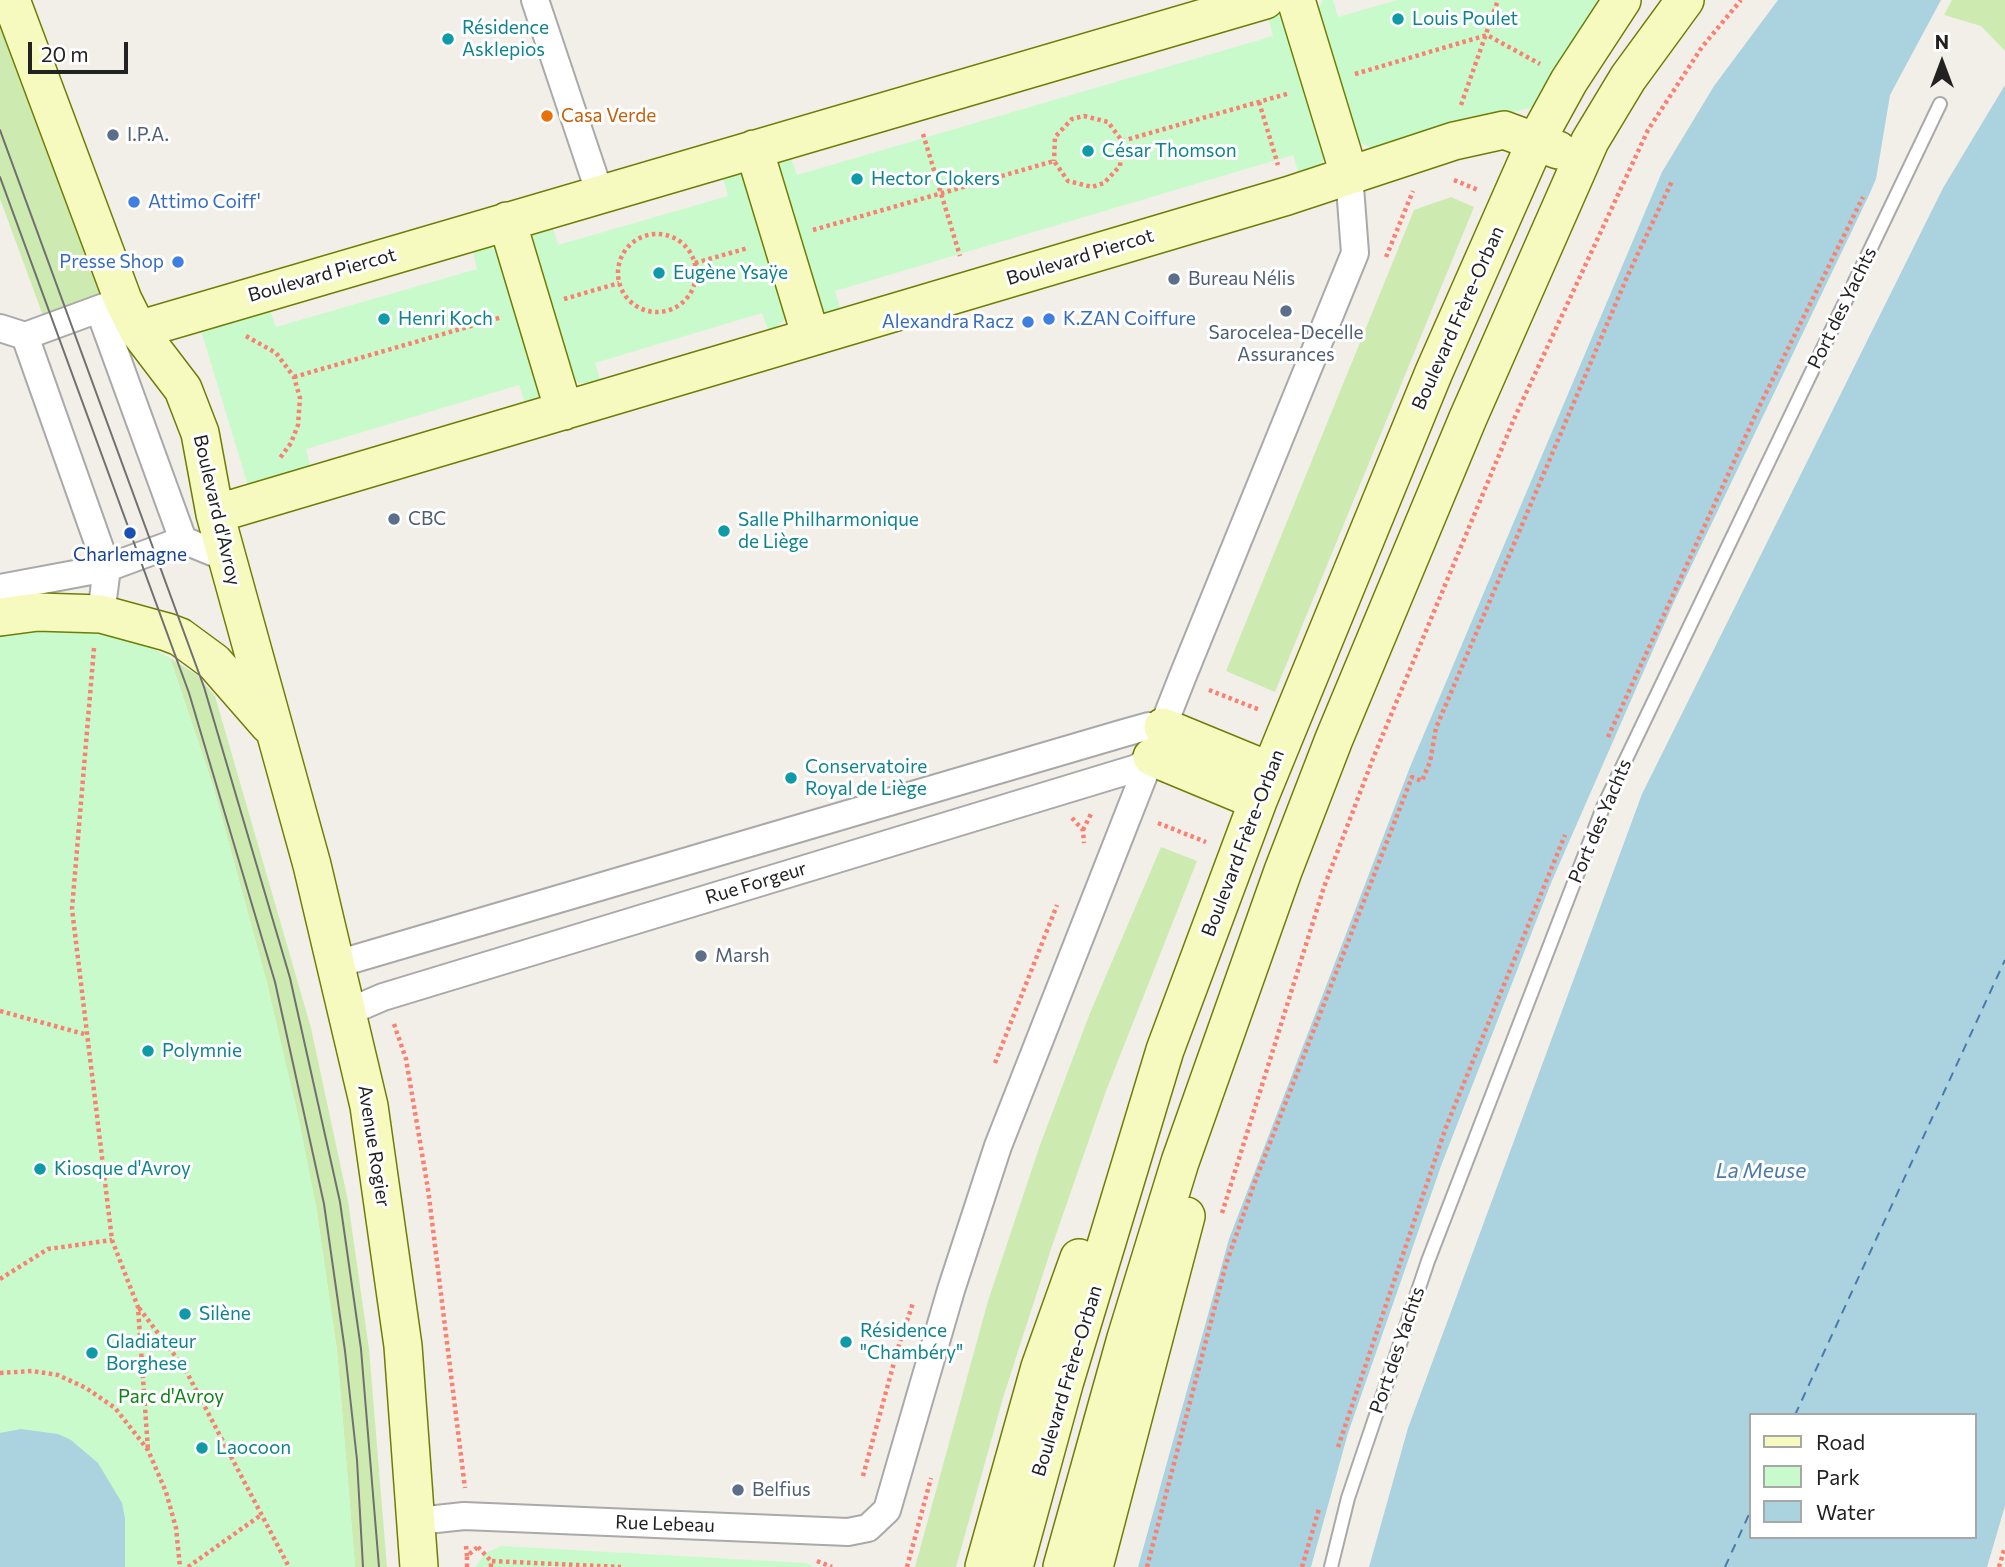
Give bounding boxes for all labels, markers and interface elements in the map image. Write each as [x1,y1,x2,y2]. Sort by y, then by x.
place label: Louis Poulet [1412,8,1518,30]
marker: Louis Poulet [1390,11,1406,27]
place label: Résidence Asklepios [462,17,549,61]
scale bar [32,28,131,72]
north arrow [1907,28,1977,98]
text: N [1935,30,1949,53]
marker: Résidence Asklepios [440,31,456,47]
text: 20 m [41,41,89,66]
place label: Casa Verde [561,105,656,127]
marker: Casa Verde [539,108,555,124]
place label: I.P.A. [127,124,169,146]
marker: I.P.A. [105,127,121,143]
place label: César Thomson [1102,140,1237,162]
marker: César Thomson [1080,143,1096,159]
place label: Hector Clokers [871,168,1000,190]
marker: Hector Clokers [849,171,865,187]
place label: Attimo Coiff' [148,191,261,213]
marker: Attimo Coiff' [126,194,142,210]
street label: Boulevard Frère-Orban [1407,223,1509,413]
street label: Boulevard Piercot [1004,224,1156,290]
street label: Boulevard Piercot [245,243,399,307]
street label: Port des Yachts [1803,244,1881,372]
place label: Presse Shop [59,251,164,273]
marker: Presse Shop [170,254,186,270]
place label: Eugène Ysaÿe [673,262,788,284]
marker: Eugène Ysaÿe [651,265,667,281]
place label: Bureau Nélis [1188,268,1295,290]
marker: Bureau Nélis [1166,271,1182,287]
marker: Sarocelea-Decelle Assurances [1278,303,1294,319]
place label: Henri Koch [398,308,493,330]
place label: K.ZAN Coiffure [1063,308,1196,330]
marker: Henri Koch [376,311,392,327]
place label: Alexandra Racz [882,311,1014,333]
marker: K.ZAN Coiffure [1041,311,1057,327]
marker: Alexandra Racz [1020,314,1036,330]
place label: Sarocelea-Decelle Assurances [1208,322,1364,366]
street label: Boulevard d'Avroy [189,432,245,588]
place label: CBC [408,508,446,530]
place label: Salle Philharmonique de Liège [738,509,919,553]
marker: CBC [386,511,402,527]
marker: Salle Philharmonique de Liège [716,523,732,539]
marker: Charlemagne [122,525,138,541]
place label: Charlemagne [73,544,187,566]
street label: Boulevard Frère-Orban [1197,746,1289,940]
place label: Conservatoire Royal de Liège [805,756,927,800]
street label: Port des Yachts [1564,756,1636,886]
marker: Conservatoire Royal de Liège [783,770,799,786]
street label: Rue Forgeur [703,857,809,909]
place label: Marsh [715,945,770,967]
marker: Marsh [693,948,709,964]
place label: Polymnie [162,1040,242,1062]
marker: Polymnie [140,1043,156,1059]
street label: Avenue Rogier [353,1083,395,1209]
place label: Kiosque d'Avroy [54,1158,191,1180]
water label: La Meuse [1716,1158,1806,1184]
marker: Kiosque d'Avroy [32,1161,48,1177]
street label: Boulevard Frère-Orban [1027,1283,1107,1479]
street label: Port des Yachts [1365,1284,1429,1416]
place label: Silène [199,1303,251,1325]
marker: Silène [177,1306,193,1322]
place label: Résidence "Chambéry" [860,1320,963,1364]
place label: Gladiateur Borghese [106,1331,196,1375]
marker: Résidence "Chambéry" [838,1334,854,1350]
marker: Gladiateur Borghese [84,1345,100,1361]
park label: Parc d'Avroy [118,1386,224,1408]
legend [1750,1413,1977,1539]
text: Road [1816,1429,1865,1454]
place label: Laocoon [216,1437,291,1459]
marker: Laocoon [194,1440,210,1456]
text: Park [1816,1464,1860,1489]
place label: Belfius [752,1479,811,1501]
marker: Belfius [730,1482,746,1498]
text: Water [1816,1499,1875,1524]
street label: Rue Lebeau [615,1511,715,1537]

